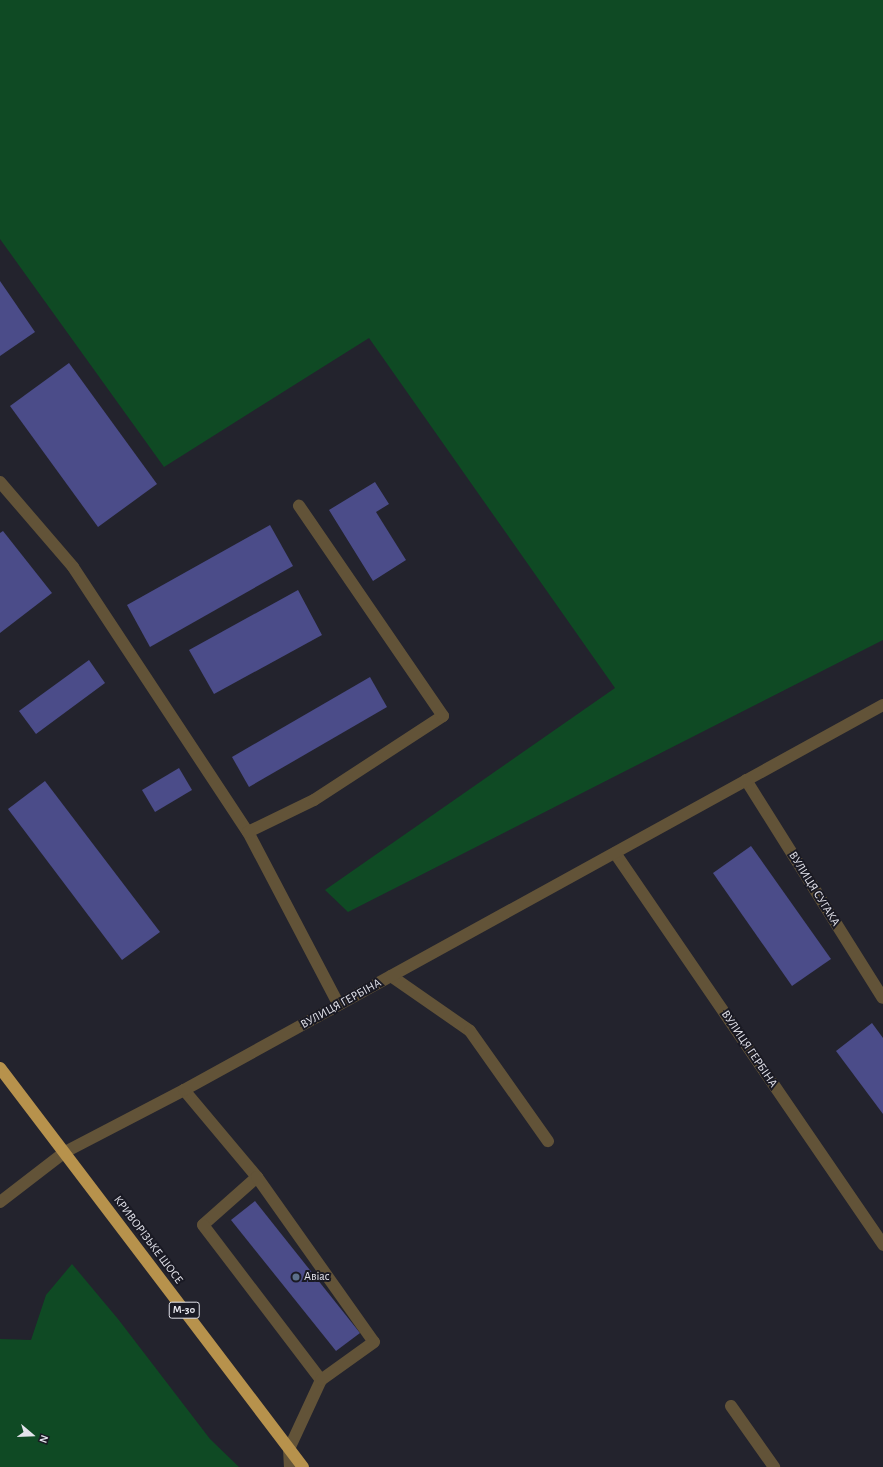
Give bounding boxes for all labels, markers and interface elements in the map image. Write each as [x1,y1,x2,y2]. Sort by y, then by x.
street label: ВУЛИЦЯ СУГАКА [785,849,843,929]
street label: ВУЛИЦЯ ГЕРБІНА [298,976,384,1032]
street label: ВУЛИЦЯ ГЕРБІНА [718,1008,780,1090]
street label: КРИВОРІЗЬКЕ ШОСЕ [110,1193,186,1287]
place label: Авіас [304,1270,330,1284]
marker: Авіас [291,1272,301,1282]
road number: М-30 [168,1301,200,1319]
north arrow [12,1415,52,1455]
text: N [37,1434,50,1444]

